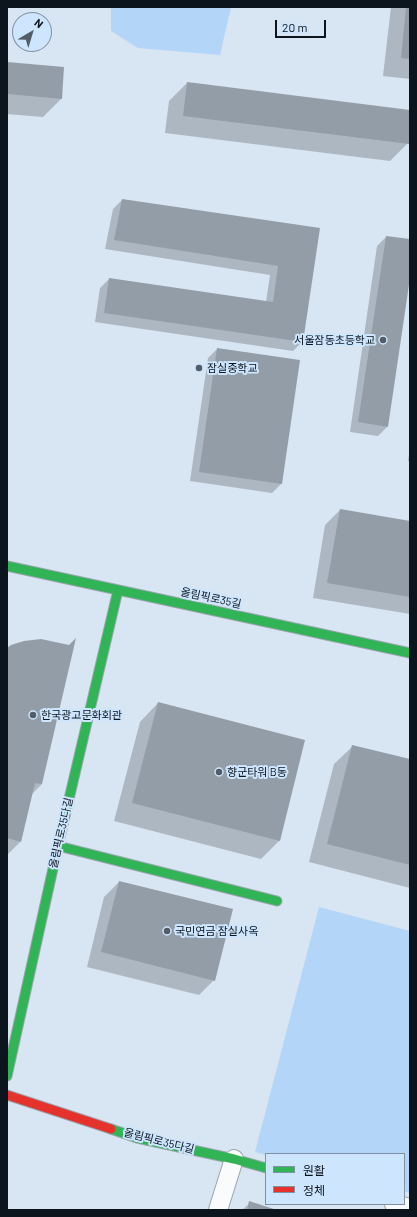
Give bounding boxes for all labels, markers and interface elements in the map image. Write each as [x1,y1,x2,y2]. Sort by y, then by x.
north arrow [12,12,52,52]
scale bar [277,12,328,38]
text: N [32,16,46,30]
text: 20 m [282,20,308,34]
place label: 서울잠동초등학교 [294,333,375,347]
marker: 서울잠동초등학교 [378,335,388,345]
place label: 잠실중학교 [207,361,258,375]
marker: 잠실중학교 [194,363,204,373]
street label: 올림픽로35길 [179,585,243,611]
place label: 한국광고문화회관 [41,708,122,722]
marker: 한국광고문화회관 [28,710,38,720]
place label: 향군타워 B동 [227,765,287,779]
marker: 향군타워 B동 [214,767,224,777]
street label: 올림픽로35다길 [46,796,76,870]
place label: 국민연금 잠실사옥 [175,924,258,938]
marker: 국민연금 잠실사옥 [162,926,172,936]
street label: 올림픽로35다길 [122,1126,196,1156]
legend [265,1153,405,1205]
text: 원활 [303,1163,325,1177]
text: 정체 [303,1183,325,1197]

